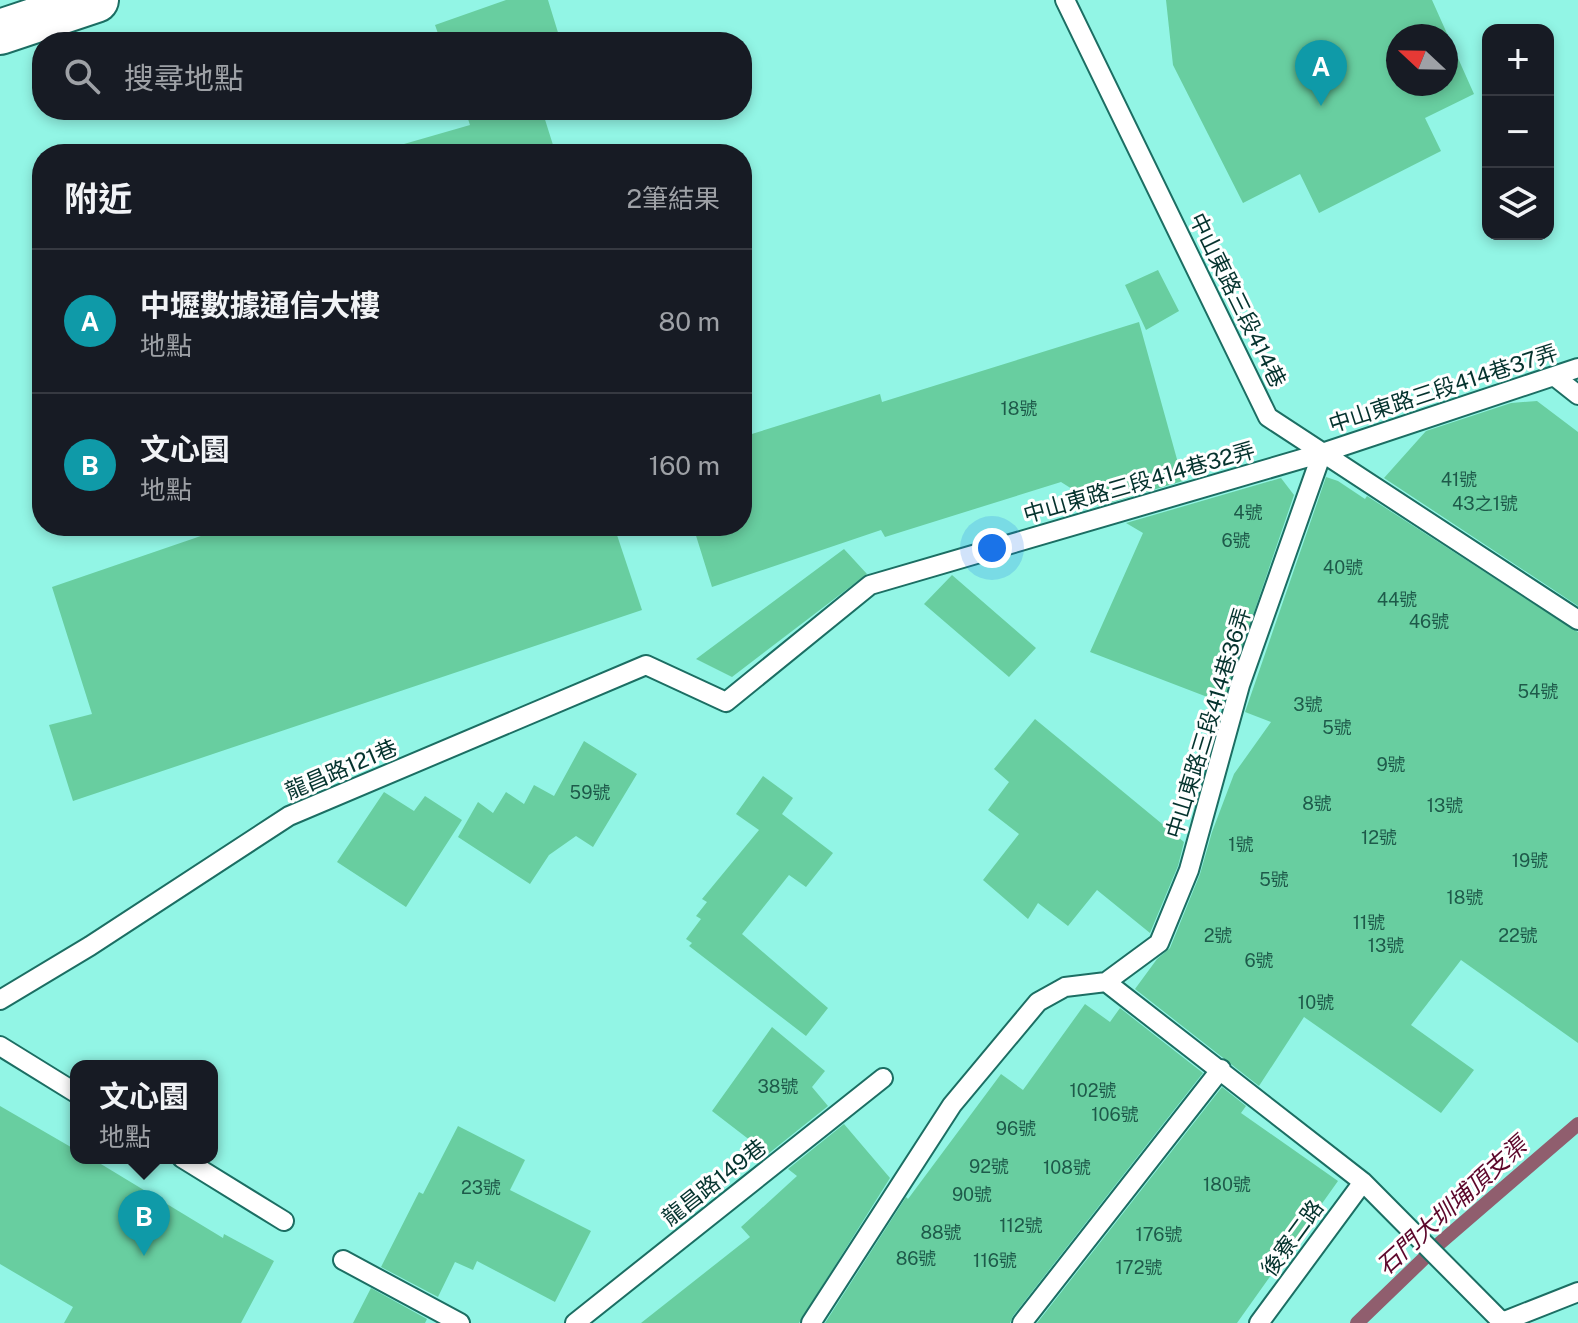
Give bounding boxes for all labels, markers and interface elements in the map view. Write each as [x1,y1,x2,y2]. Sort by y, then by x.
north arrow [1386,24,1458,96]
map controls [1482,24,1554,240]
button: + [1482,24,1554,96]
search box [32,32,752,120]
pin: A [1295,40,1347,106]
icon: search [60,54,104,98]
text: 搜尋地點 [124,60,244,96]
button: − [1482,96,1554,168]
button: layers [1482,168,1554,240]
text: 附近 [64,179,132,219]
text: 2筆結果 [627,183,720,214]
street label: 中山東路三段414巷 [1185,209,1291,391]
text: 中壢數據通信大樓 [140,287,380,323]
text: A [81,306,99,337]
text: 80 m [659,306,720,337]
text: 地點 [140,330,192,361]
street label: 中山東路三段414巷37弄 [1325,339,1561,437]
house number: 18號 [1001,398,1037,419]
text: 文心園 [140,431,230,467]
street label: 中山東路三段414巷32弄 [1020,436,1258,528]
text: B [81,450,99,481]
text: 160 m [649,450,720,481]
house number: 41號 [1441,469,1477,490]
text: 地點 [140,474,192,505]
house number: 43之1號 [1452,493,1518,514]
house number: 4號 [1233,502,1263,523]
your location [972,528,1012,568]
house number: 6號 [1221,530,1251,551]
house number: 40號 [1323,557,1363,578]
house number: 44號 [1377,589,1417,610]
street label: 中山東路三段414巷36弄 [1160,604,1256,842]
house number: 46號 [1409,611,1449,632]
house number: 54號 [1518,681,1558,702]
house number: 3號 [1293,694,1323,715]
house number: 5號 [1322,717,1352,738]
street label: 龍昌路121巷 [281,734,401,804]
house number: 9號 [1376,754,1406,775]
house number: 59號 [570,782,610,803]
house number: 8號 [1302,793,1332,814]
house number: 13號 [1427,795,1463,816]
house number: 12號 [1361,827,1397,848]
house number: 1號 [1228,834,1254,855]
house number: 19號 [1512,850,1548,871]
house number: 5號 [1259,869,1289,890]
house number: 18號 [1447,887,1483,908]
house number: 11號 [1353,912,1385,933]
house number: 2號 [1204,925,1232,946]
house number: 22號 [1498,925,1538,946]
house number: 13號 [1368,935,1404,956]
house number: 6號 [1244,950,1274,971]
house number: 10號 [1298,992,1334,1013]
popup [70,1060,218,1164]
house number: 38號 [758,1076,798,1097]
text: 文心園 [99,1078,189,1114]
house number: 102號 [1069,1080,1117,1101]
house number: 106號 [1091,1104,1139,1125]
house number: 96號 [996,1118,1036,1139]
text: 地點 [99,1121,151,1152]
water label: 石門大圳埔頂支渠 [1371,1129,1534,1280]
street label: 龍昌路149巷 [657,1133,771,1231]
house number: 92號 [969,1156,1009,1177]
house number: 108號 [1043,1157,1091,1178]
house number: 180號 [1203,1174,1251,1195]
house number: 23號 [461,1177,501,1198]
house number: 90號 [952,1184,992,1205]
pin: B [118,1190,170,1256]
street label: 後寮二路 [1256,1195,1328,1281]
house number: 112號 [999,1215,1043,1236]
house number: 88號 [920,1222,962,1243]
house number: 176號 [1136,1224,1183,1245]
house number: 86號 [896,1248,936,1269]
house number: 116號 [973,1250,1017,1271]
house number: 172號 [1116,1257,1162,1278]

